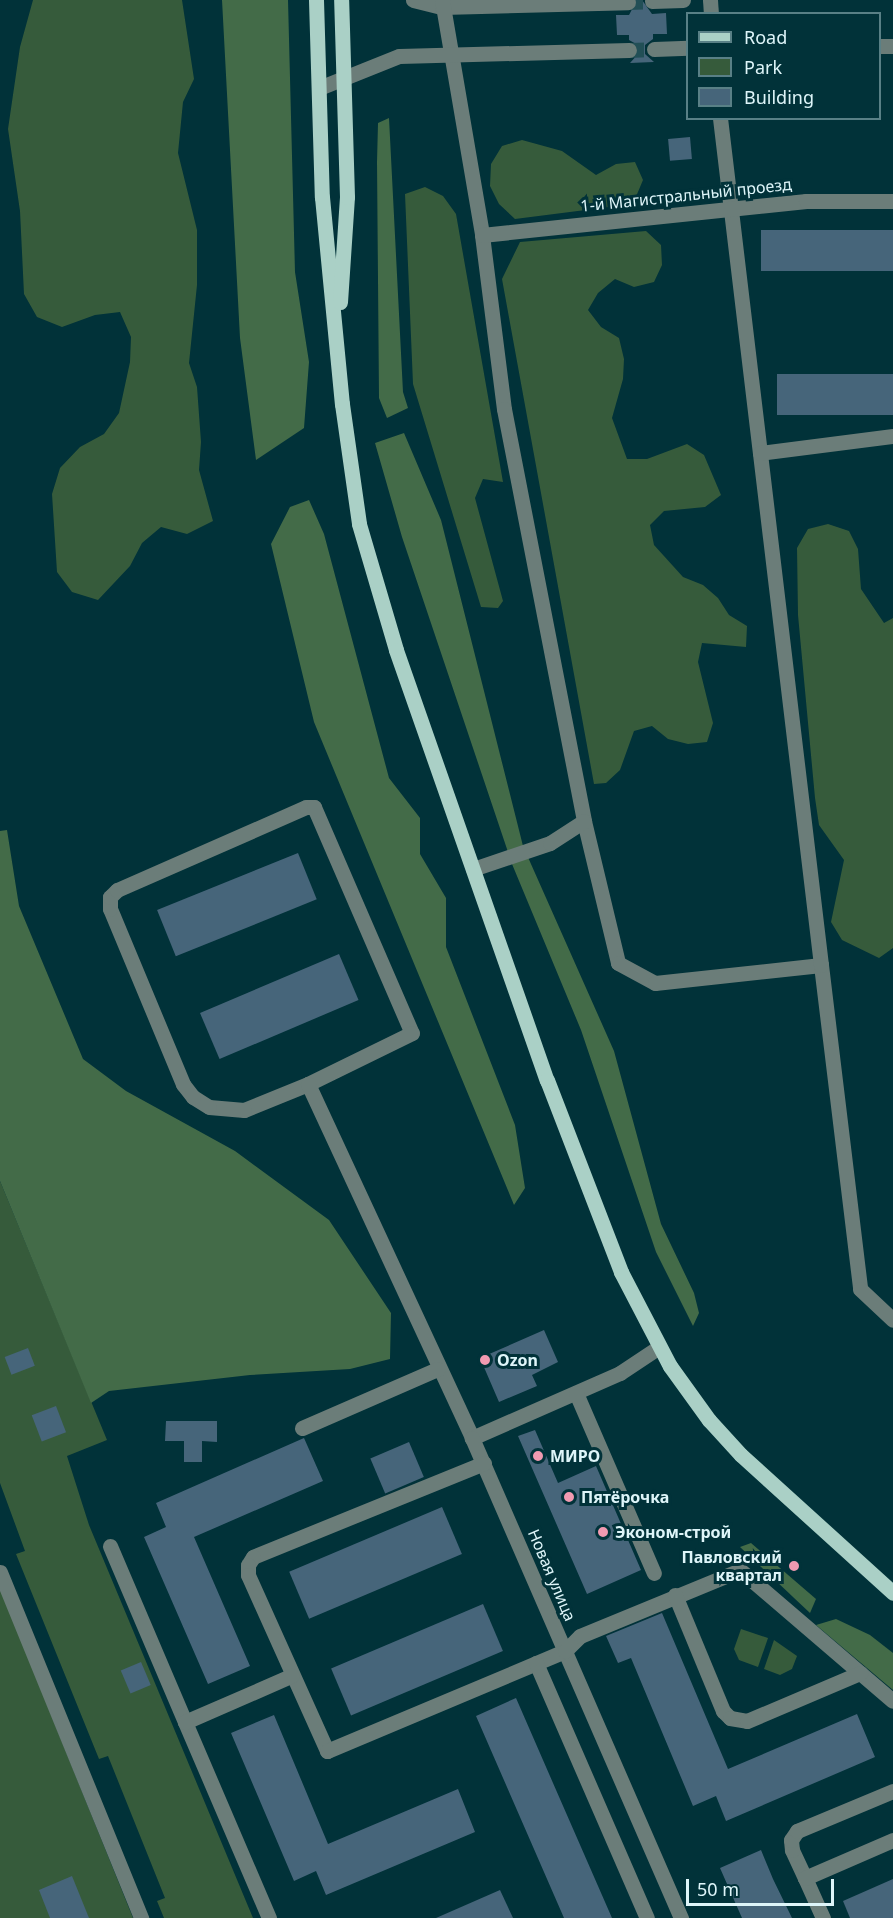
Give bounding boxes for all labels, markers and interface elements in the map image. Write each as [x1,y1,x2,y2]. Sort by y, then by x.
legend [686,12,881,120]
text: Road [744,25,787,49]
text: Park [744,55,782,79]
text: Building [744,85,814,109]
street label: 1-й Магистральный проезд [580,174,792,216]
place label: Ozon [497,1350,538,1370]
marker: Ozon [478,1353,492,1367]
place label: МИРО [550,1446,600,1466]
marker: МИРО [531,1449,545,1463]
place label: Пятёрочка [581,1487,669,1507]
marker: Пятёрочка [562,1490,576,1504]
place label: Эконом-строй [615,1522,731,1542]
marker: Эконом-строй [596,1525,610,1539]
street label: Новая улица [524,1526,580,1624]
place label: Павловский квартал [681,1547,782,1585]
marker: Павловский квартал [787,1559,801,1573]
scale bar [689,1867,838,1905]
text: 50 m [697,1877,739,1901]

